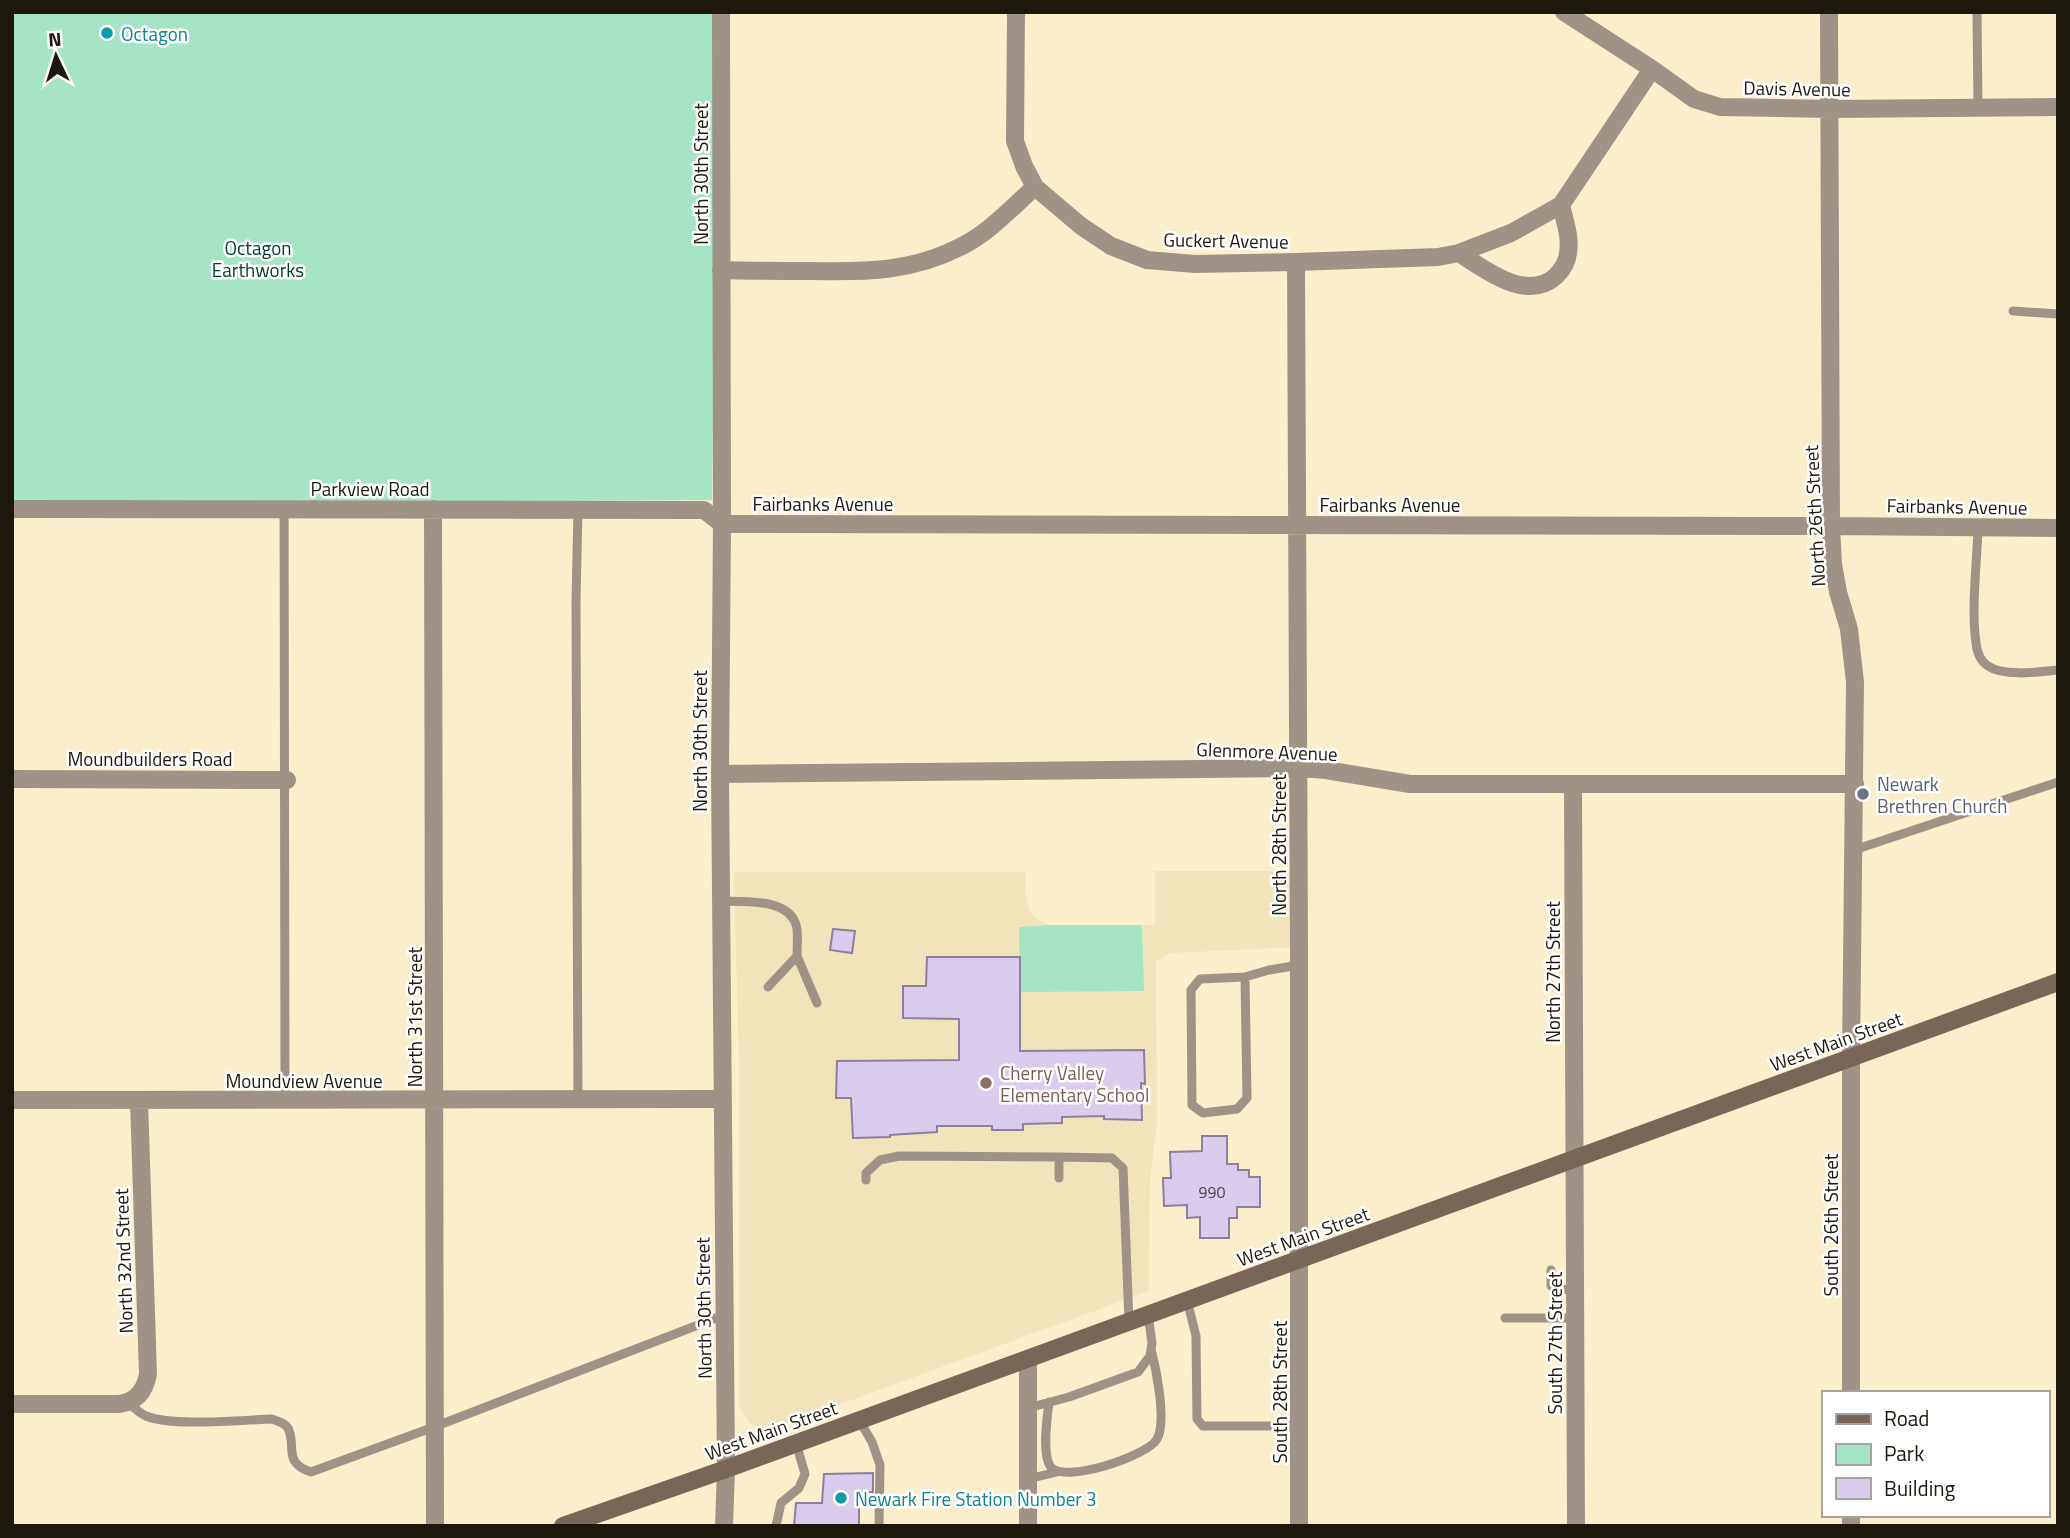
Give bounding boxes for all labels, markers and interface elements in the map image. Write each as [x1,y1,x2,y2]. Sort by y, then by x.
place label: Octagon [121,19,188,48]
north arrow [21,21,91,91]
text: N [47,24,62,53]
marker: Octagon [99,25,115,41]
street label: Davis Avenue [1743,73,1851,103]
street label: North 30th Street [686,103,715,245]
street label: Guckert Avenue [1163,224,1289,256]
park label: Octagon Earthworks [212,233,304,284]
street label: North 26th Street [1796,444,1832,588]
street label: Parkview Road [311,474,429,503]
street label: Fairbanks Avenue [753,489,893,518]
street label: Fairbanks Avenue [1320,490,1460,519]
street label: Fairbanks Avenue [1886,490,2028,522]
street label: North 30th Street [685,670,714,812]
street label: Glenmore Avenue [1196,734,1338,768]
street label: Moundbuilders Road [67,744,233,773]
place label: Newark Brethren Church [1877,769,2007,820]
street label: North 28th Street [1264,774,1293,916]
marker: Newark Brethren Church [1855,786,1871,802]
street label: North 27th Street [1538,901,1567,1043]
street label: North 31st Street [400,946,429,1087]
street label: West Main Street [1766,1004,1906,1078]
place label: Cherry Valley Elementary School [1000,1058,1149,1109]
street label: Moundview Avenue [225,1066,383,1095]
marker: Cherry Valley Elementary School [978,1075,994,1091]
street label: South 26th Street [1816,1153,1845,1296]
house number: 990 [1199,1180,1225,1204]
street label: North 32nd Street [106,1188,140,1334]
street label: West Main Street [1233,1199,1373,1273]
street label: North 30th Street [687,1237,719,1379]
street label: South 27th Street [1540,1271,1569,1414]
street label: South 28th Street [1265,1320,1294,1463]
legend [1822,1391,2049,1517]
street label: West Main Street [701,1393,841,1467]
text: Road [1884,1402,1929,1434]
text: Park [1884,1437,1924,1469]
text: Building [1884,1472,1956,1504]
place label: Newark Fire Station Number 3 [855,1484,1097,1513]
marker: Newark Fire Station Number 3 [833,1490,849,1506]

